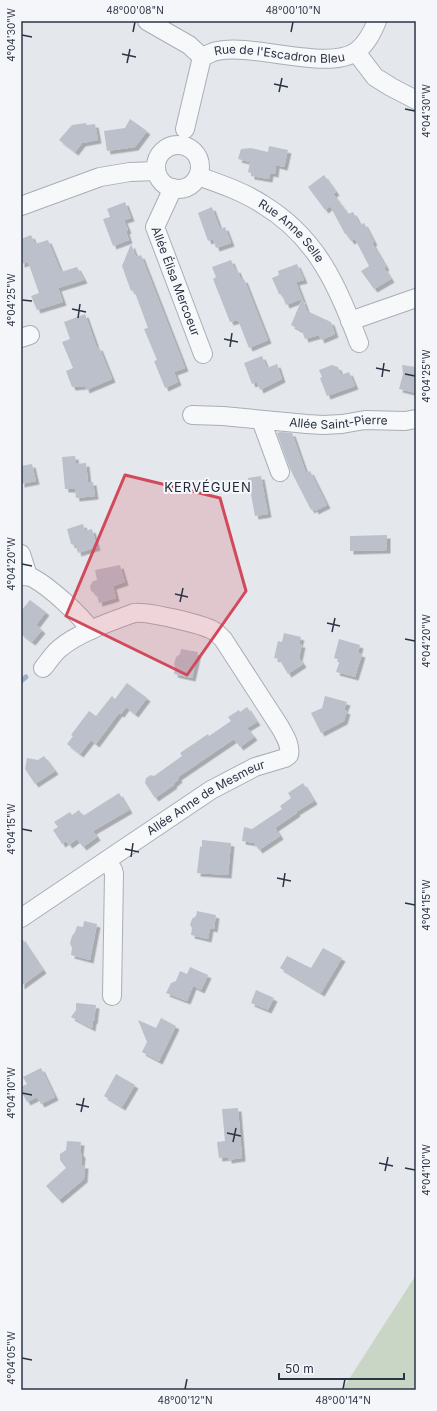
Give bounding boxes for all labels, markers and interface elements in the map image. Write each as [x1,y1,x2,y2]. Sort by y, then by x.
text: 48°00'08"N [106,4,164,16]
text: 48°00'10"N [265,4,321,16]
text: 4°04'30"W [5,8,17,62]
street label: Rue de l'Escadron Bleu [213,42,346,66]
text: 4°04'30"W [420,84,432,138]
street label: Rue Anne Selle [256,196,328,265]
street label: Allée Élisa Mercoeur [148,224,204,338]
text: 4°04'25"W [5,273,17,327]
text: 4°04'25"W [420,349,432,403]
street label: Allée Saint-Pierre [289,412,388,432]
district label: KERVÉGUEN [164,479,252,495]
text: 4°04'20"W [5,537,17,591]
text: 4°04'20"W [420,614,432,668]
street label: Allée Anne de Mesmeur [144,756,267,838]
text: 4°04'15"W [5,803,17,855]
text: 4°04'15"W [420,879,432,931]
text: 4°04'10"W [5,1067,17,1119]
text: 4°04'10"W [420,1144,432,1196]
text: 4°04'05"W [5,1331,17,1385]
scale bar [279,1355,404,1381]
text: 50 m [285,1361,314,1376]
text: 48°00'12"N [157,1394,213,1406]
text: 48°00'14"N [315,1394,371,1406]

